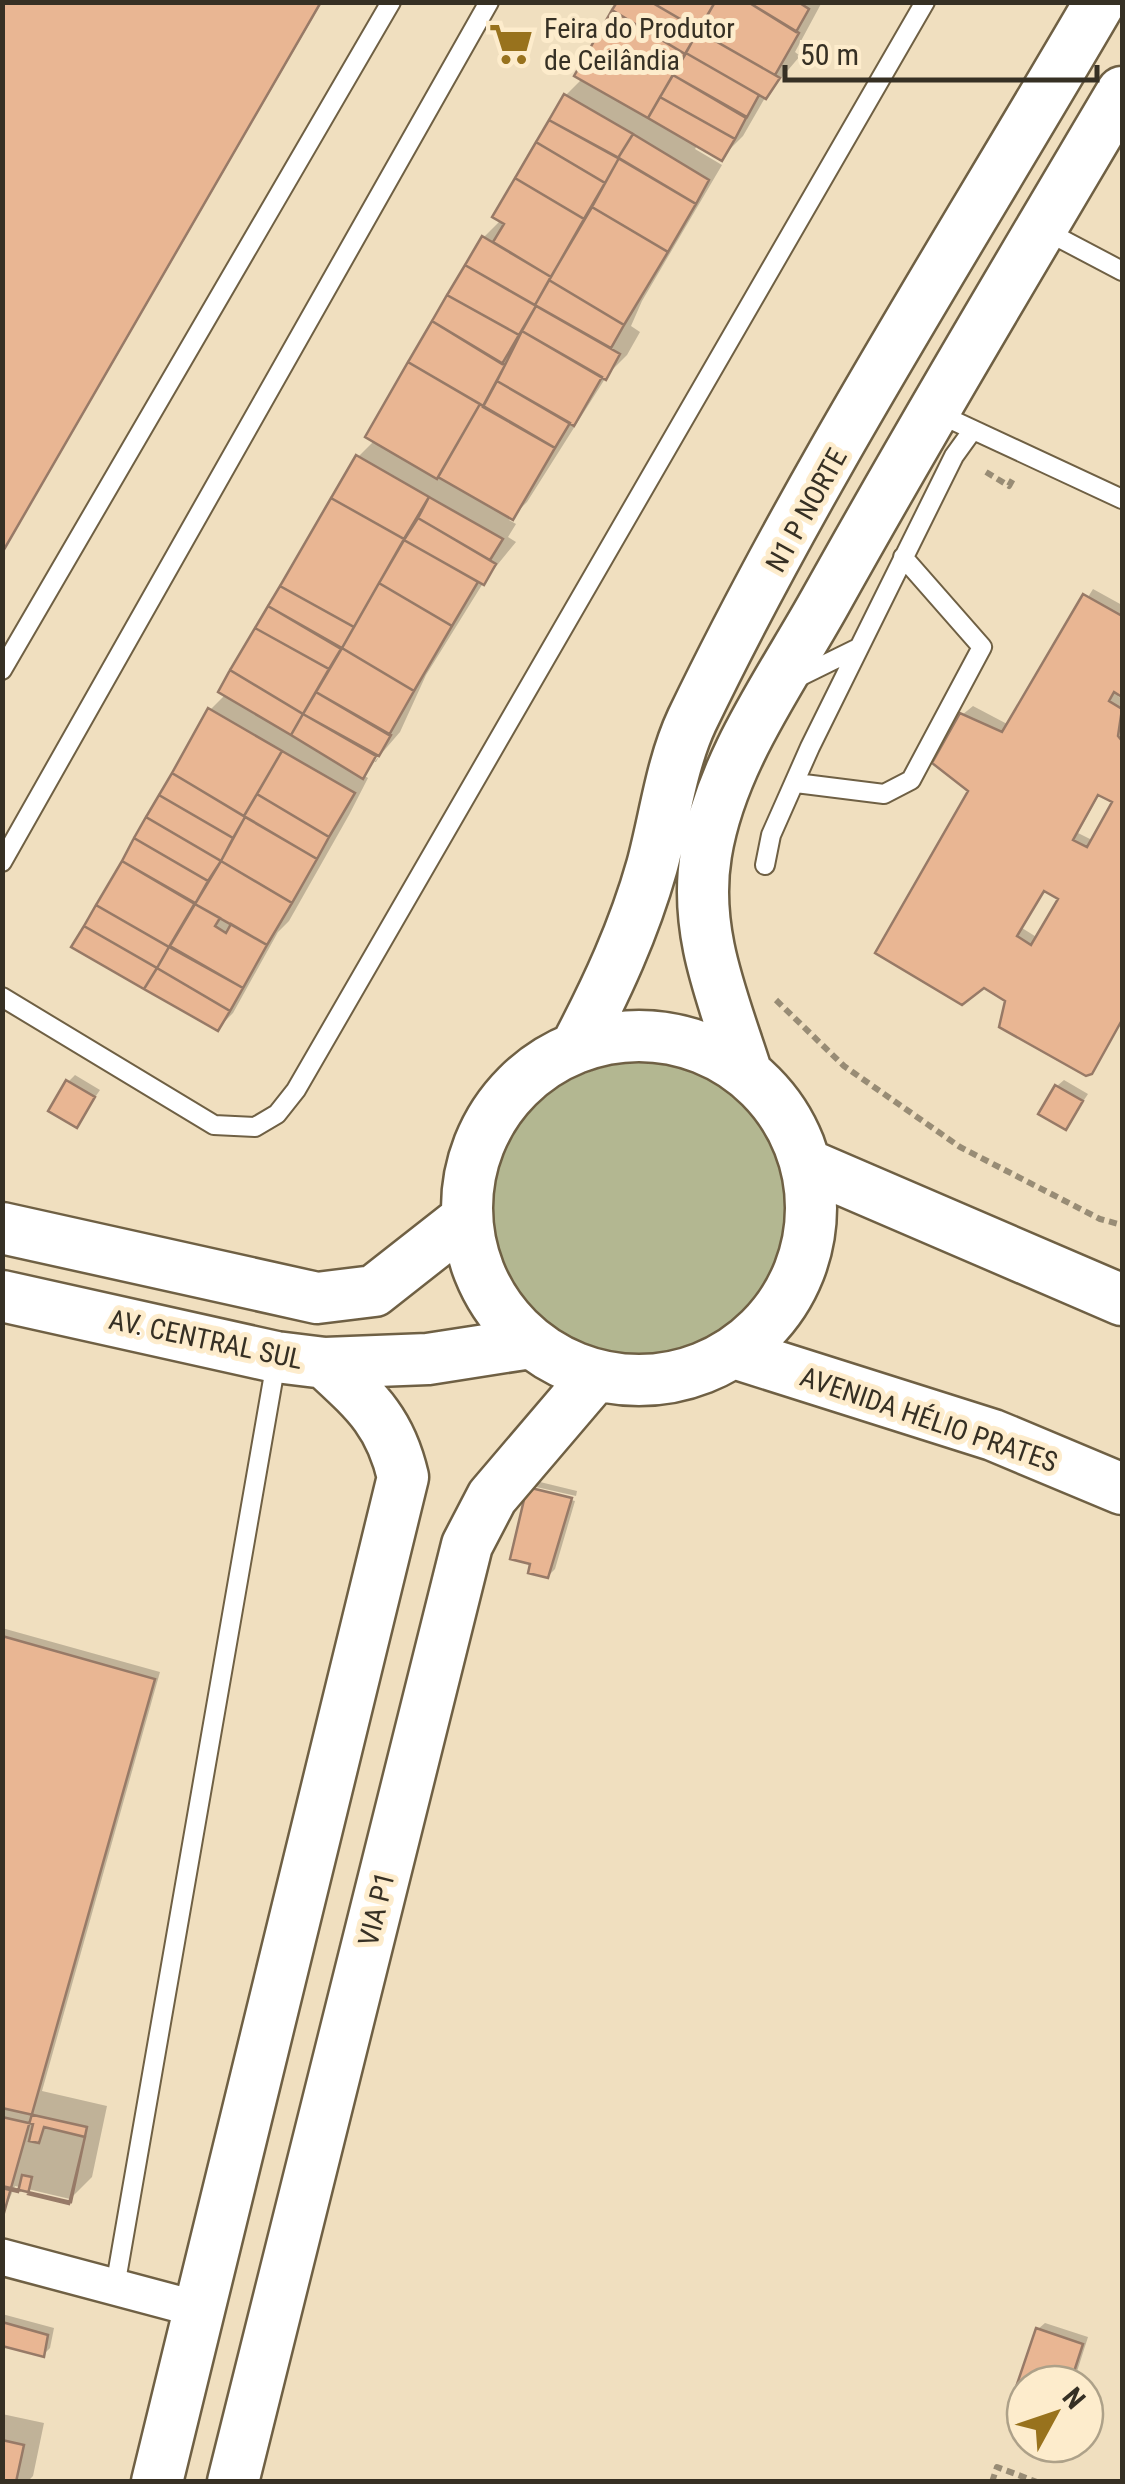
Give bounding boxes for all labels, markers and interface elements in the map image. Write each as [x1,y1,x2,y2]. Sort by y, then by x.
place label: Feira do Produtor de Ceilândia [544,12,735,77]
supermarket icon: Feira do Produtor de Ceilândia [487,20,535,68]
scale bar [785,20,1098,82]
text: 50 m [800,37,859,72]
street label: N1 P NORTE [759,443,854,578]
street label: AV. CENTRAL SUL [106,1303,306,1376]
street label: AVENIDA HÉLIO PRATES [796,1360,1062,1479]
street label: VIA P1 [351,1869,402,1949]
north arrow [1005,2364,1105,2464]
text: N [1056,2381,1092,2415]

